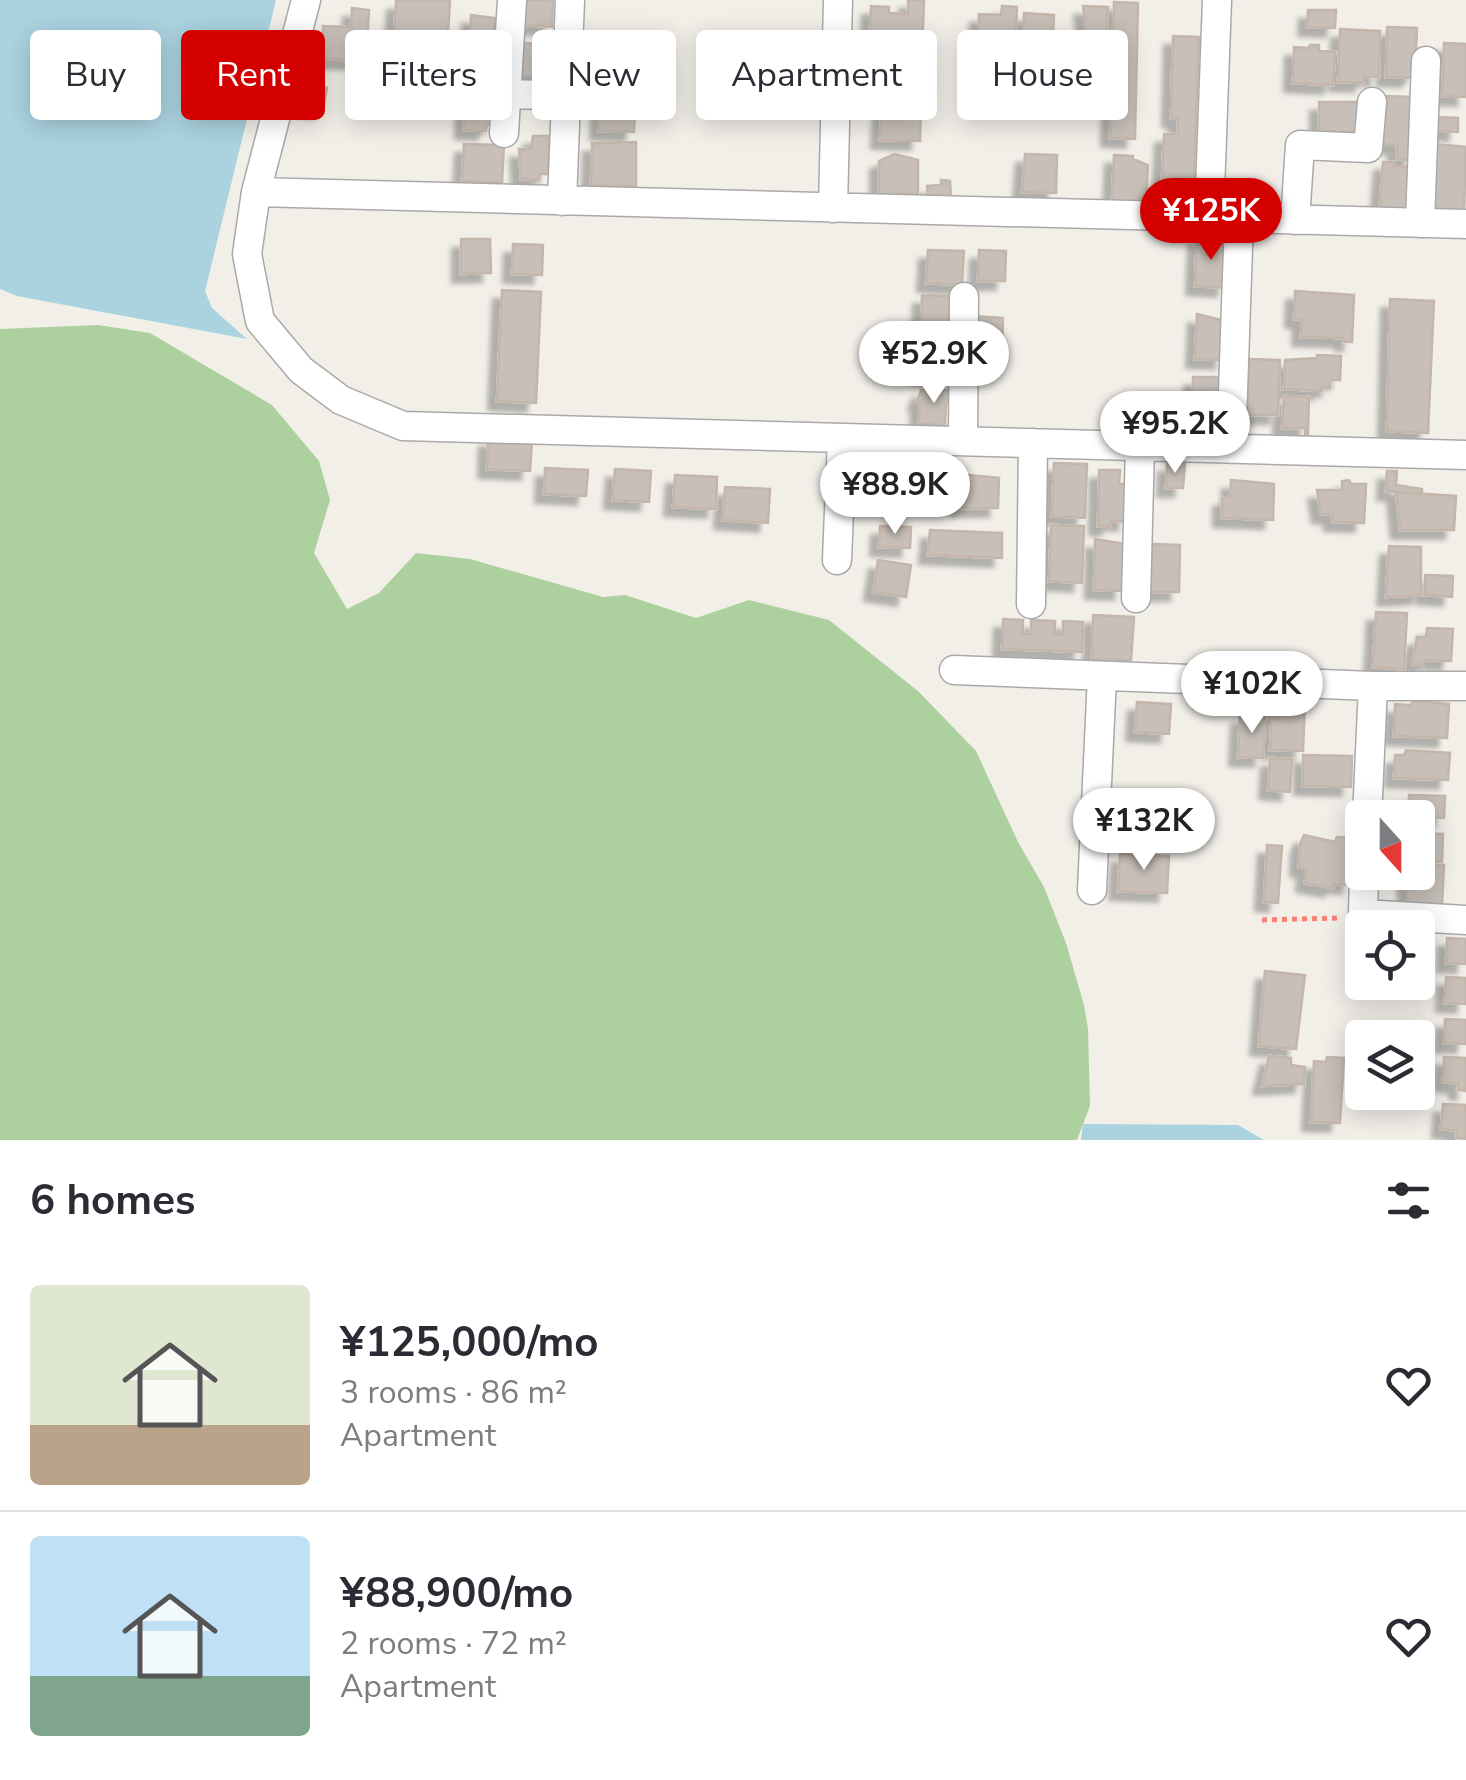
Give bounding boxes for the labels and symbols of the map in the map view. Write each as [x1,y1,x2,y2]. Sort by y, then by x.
pin: ¥125K [1141,178,1281,263]
pin: ¥52.9K [853,321,1015,406]
pin: ¥95.2K [1094,391,1256,476]
pin: ¥88.9K [814,452,976,537]
pin: ¥102K [1182,651,1322,736]
pin: ¥132K [1074,788,1214,873]
north arrow [1345,800,1435,890]

